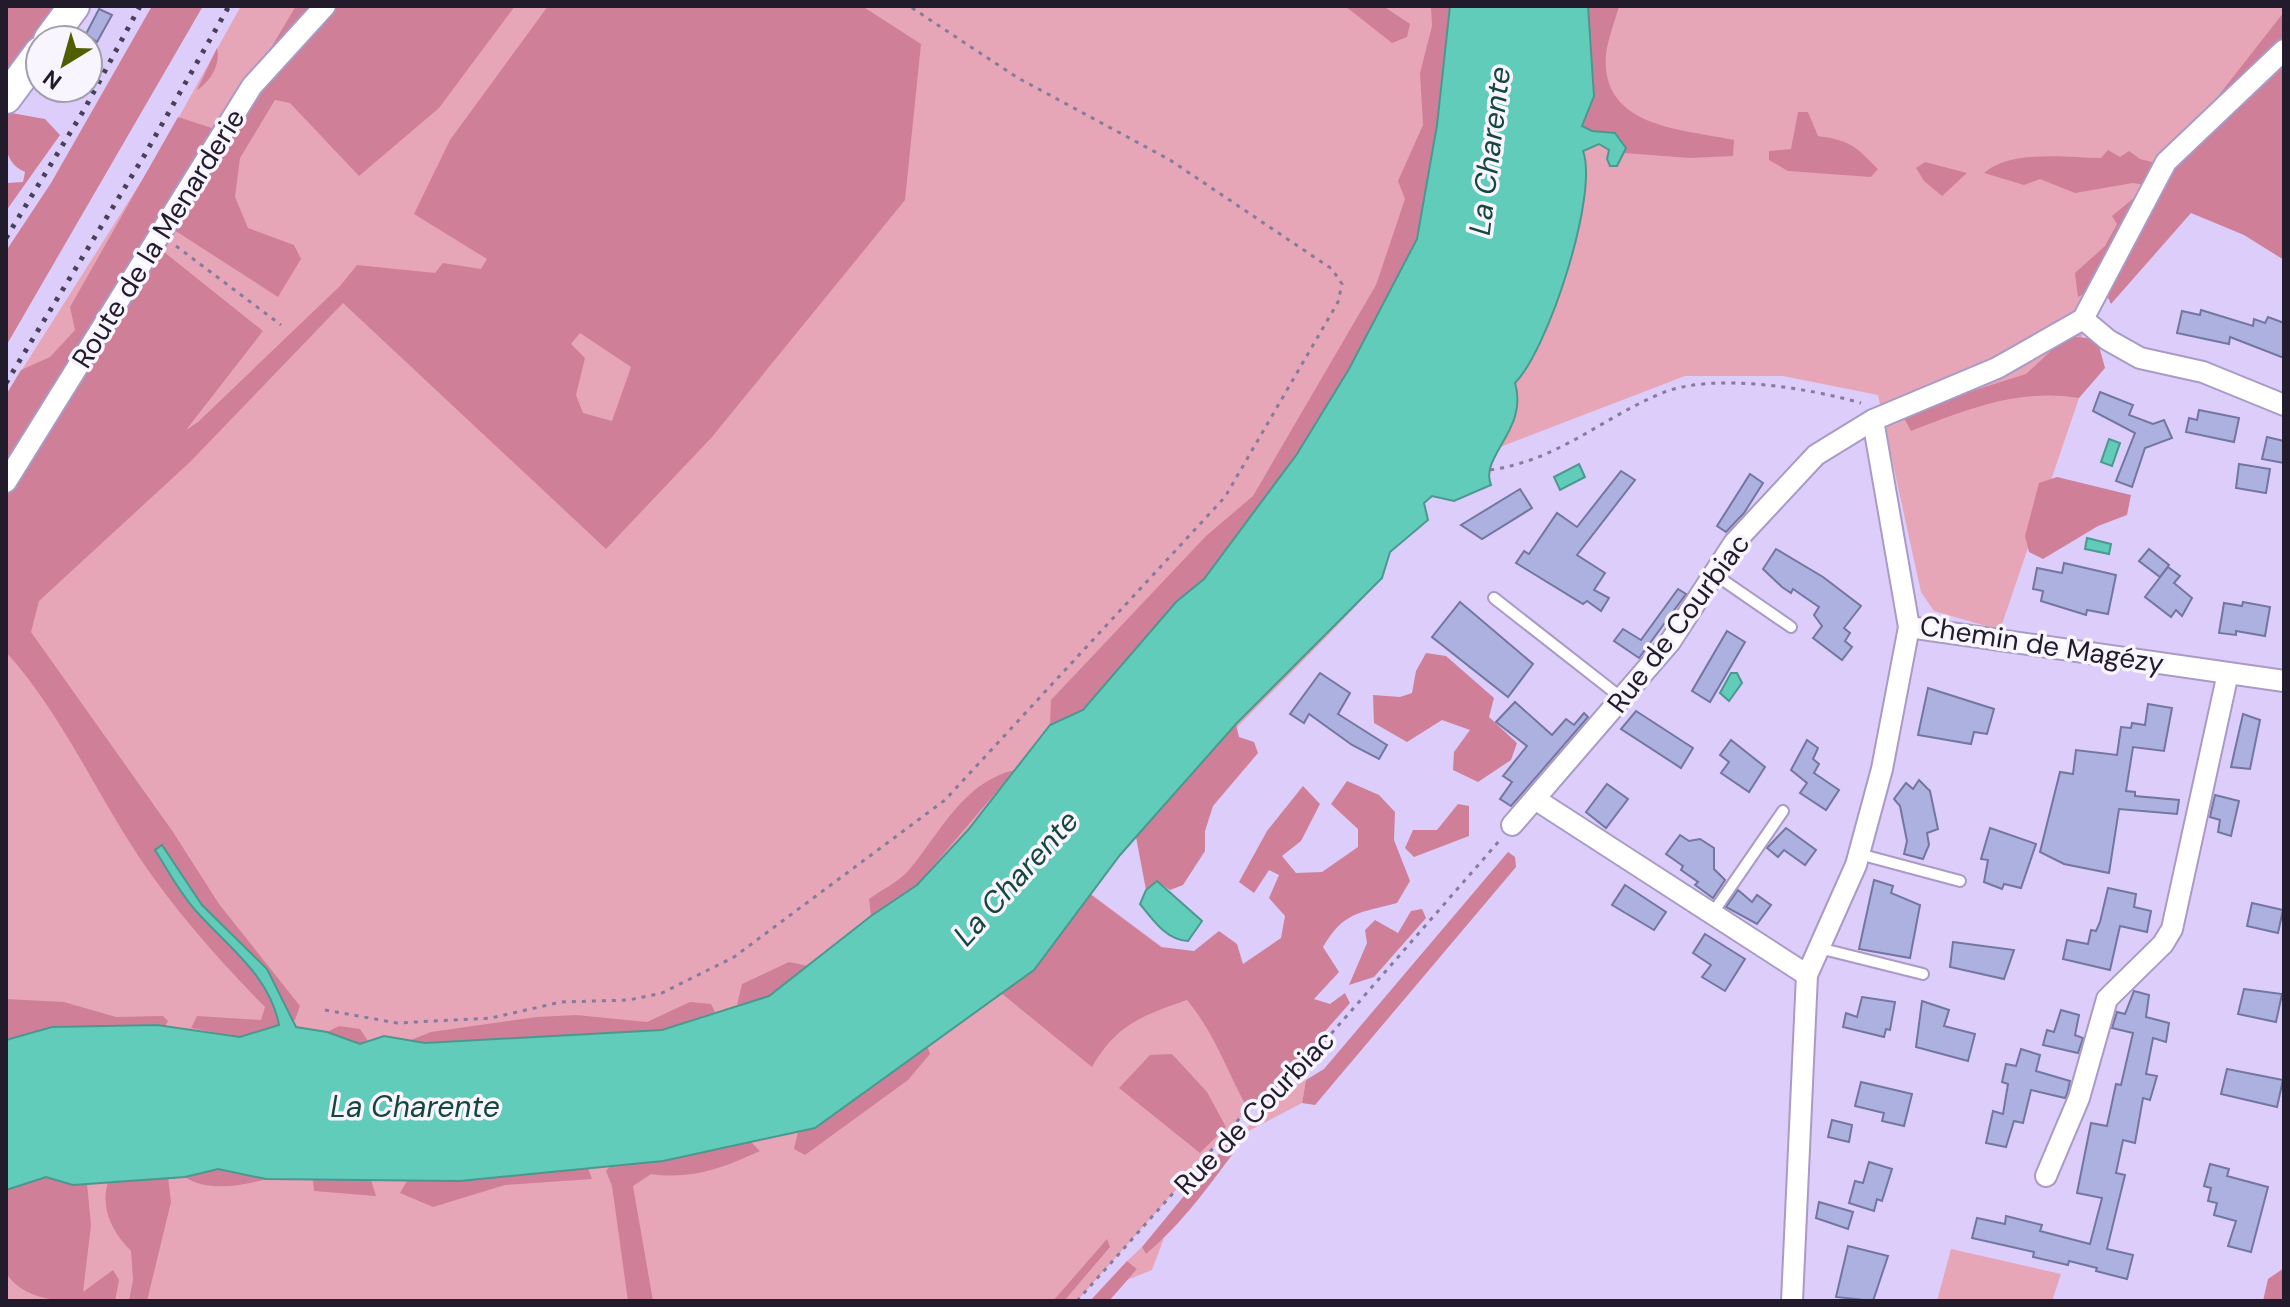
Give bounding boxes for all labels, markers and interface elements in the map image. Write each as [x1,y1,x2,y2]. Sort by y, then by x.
north arrow [24,24,104,104]
text: N [37,63,67,96]
water label: La Charente [1460,64,1519,237]
street label: Route de la Menarderie [63,102,253,375]
street label: Rue de Courbiac [1599,526,1758,720]
street label: Chemin de Magézy [1917,607,2166,682]
water label: La Charente [944,802,1087,954]
street label: Rue de Courbiac [1166,1022,1343,1203]
water label: La Charente [330,1087,500,1126]

